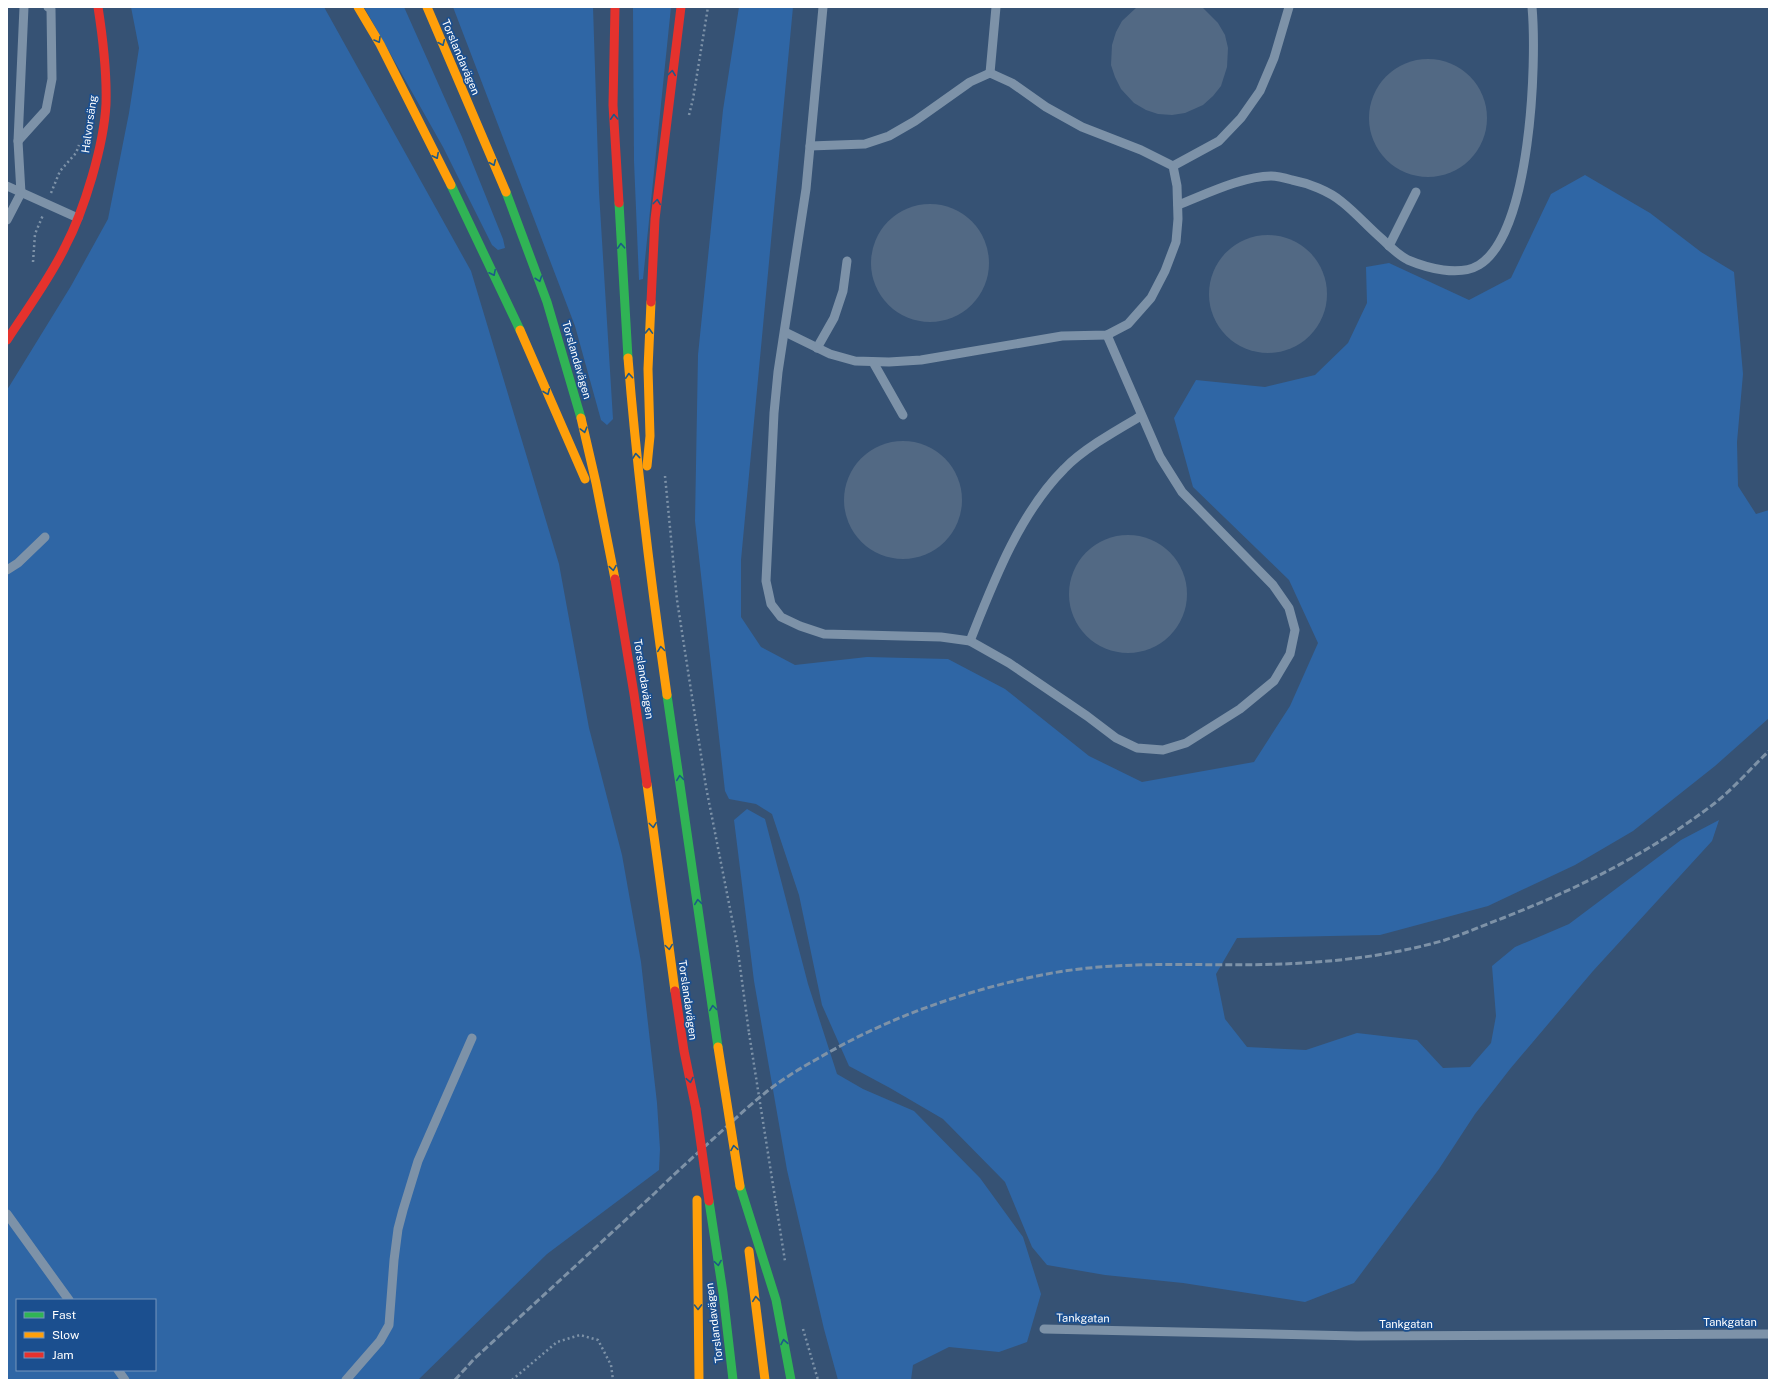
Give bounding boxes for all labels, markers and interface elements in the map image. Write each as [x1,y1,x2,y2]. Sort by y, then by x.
street label: Torslandavägen [440,17,482,97]
one-way arrow [373,36,380,43]
one-way arrow [437,39,445,46]
one-way arrow [667,69,676,76]
street label: Halvorsäng [79,94,99,154]
one-way arrow [610,114,618,120]
one-way arrow [432,152,439,160]
one-way arrow [488,158,496,166]
one-way arrow [652,199,661,205]
one-way arrow [616,243,625,249]
one-way arrow [488,269,496,277]
one-way arrow [534,275,542,282]
street label: Torslandavägen [560,320,594,400]
one-way arrow [645,328,654,334]
one-way arrow [625,373,634,379]
one-way arrow [543,388,551,395]
one-way arrow [579,427,587,433]
one-way arrow [632,453,641,459]
one-way arrow [609,565,617,571]
street label: Torslandavägen [632,638,656,720]
one-way arrow [657,646,666,652]
one-way arrow [676,775,685,781]
one-way arrow [648,822,657,828]
one-way arrow [694,899,703,905]
one-way arrow [664,944,672,950]
street label: Torslandavägen [676,959,700,1041]
one-way arrow [709,1005,718,1011]
one-way arrow [685,1077,693,1083]
one-way arrow [730,1145,739,1151]
one-way arrow [713,1260,722,1266]
street label: Torslandavägen [703,1282,725,1364]
one-way arrow [752,1296,761,1303]
legend [16,1299,156,1371]
one-way arrow [694,1304,702,1310]
text: Fast [52,1308,77,1322]
street label: Tankgatan [1056,1312,1110,1324]
street label: Tankgatan [1703,1316,1757,1328]
street label: Tankgatan [1379,1318,1433,1330]
text: Slow [52,1328,80,1342]
one-way arrow [780,1339,788,1345]
text: Jam [52,1348,74,1362]

